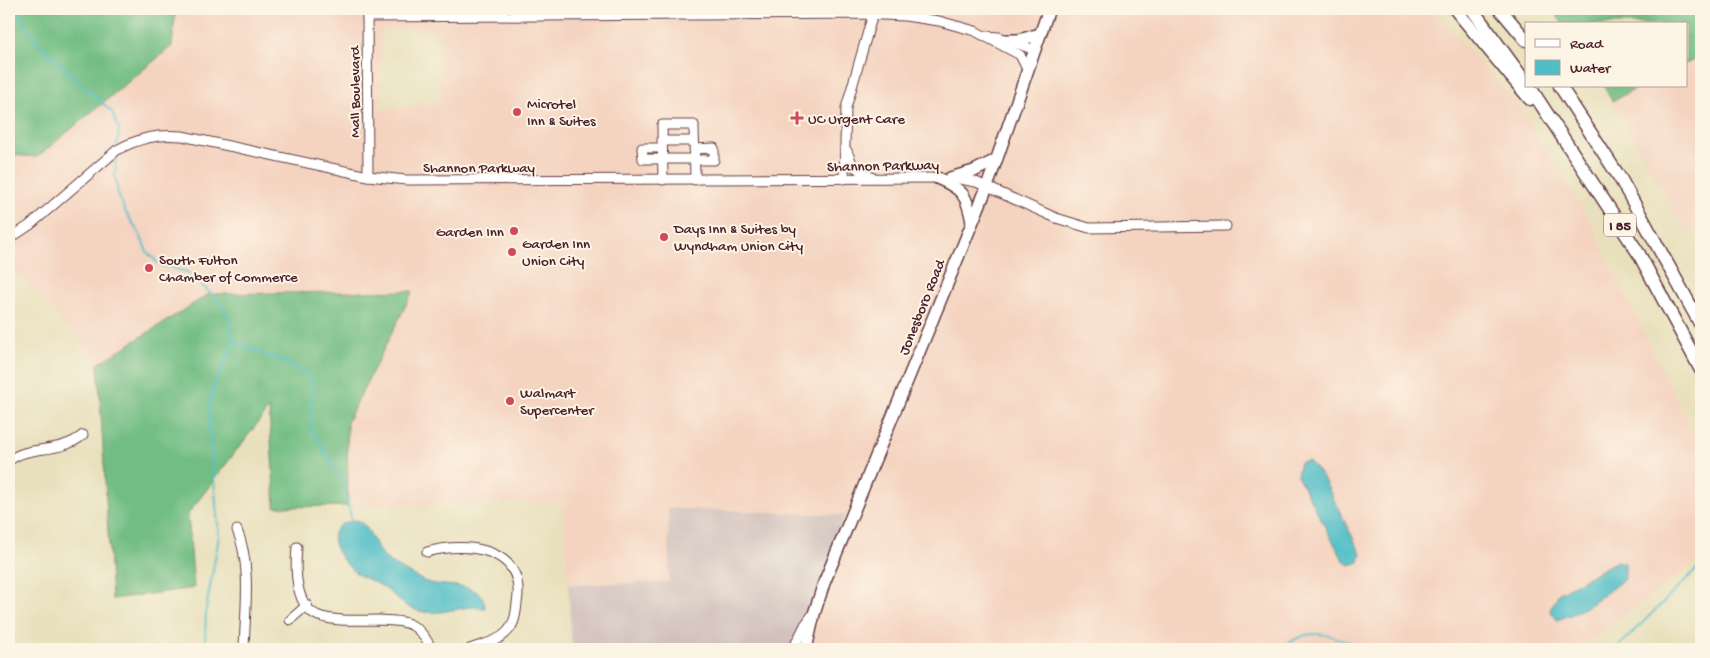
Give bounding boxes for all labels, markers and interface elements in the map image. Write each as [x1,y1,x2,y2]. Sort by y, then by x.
legend [1525,22,1688,88]
text: Road [1570,36,1604,54]
street label: Mall Boulevard [347,45,365,138]
text: Water [1570,60,1612,78]
place label: Microtel Inn & Suites [527,96,596,131]
marker: Microtel Inn & Suites [511,106,523,118]
marker: UC Urgent Care [790,111,804,125]
place label: UC Urgent Care [808,111,905,129]
street label: Shannon Parkway [827,157,940,177]
street label: Shannon Parkway [423,160,536,178]
road number: I 85 [1604,214,1636,236]
place label: Days Inn & Suites by Wyndham Union City [673,221,804,256]
place label: Garden Inn [436,224,504,242]
marker: Garden Inn [508,225,520,237]
marker: Days Inn & Suites by Wyndham Union City [658,231,670,243]
place label: Garden Inn Union City [522,236,590,271]
marker: Garden Inn Union City [506,246,518,258]
place label: South Fulton Chamber of Commerce [159,252,298,287]
street label: Jonesboro Road [896,256,951,358]
marker: South Fulton Chamber of Commerce [143,262,155,274]
place label: Walmart Supercenter [520,385,595,420]
marker: Walmart Supercenter [504,395,516,407]

